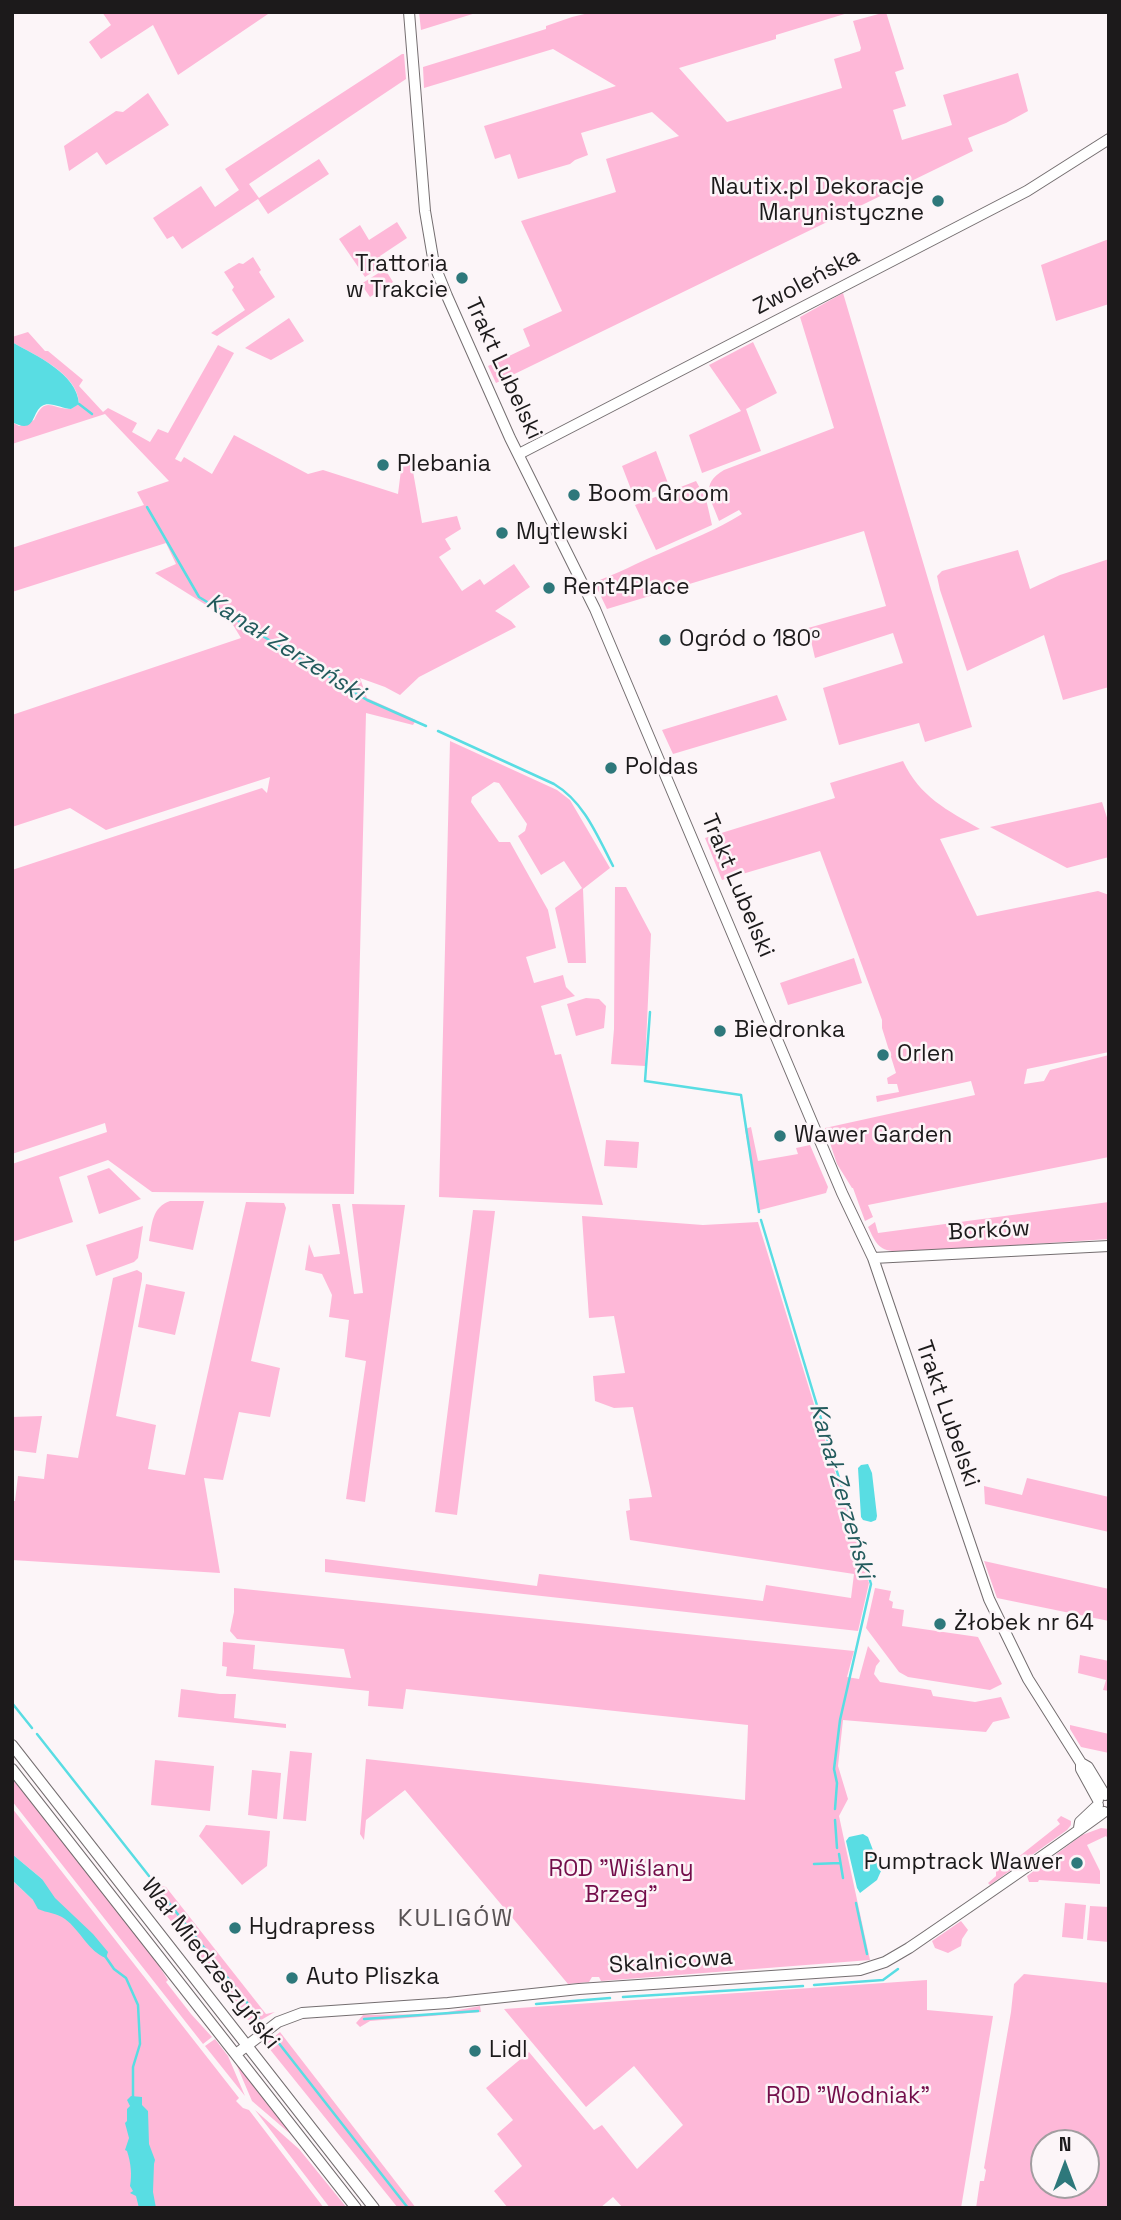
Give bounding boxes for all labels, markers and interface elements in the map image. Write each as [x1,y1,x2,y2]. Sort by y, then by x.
place label: Nautix.pl Dekoracje Marynistyczne [711,174,924,228]
marker: Nautix.pl Dekoracje Marynistyczne [930,193,946,209]
street label: Zwoleńska [749,243,865,321]
place label: Trattoria w Trakcie [346,251,448,305]
marker: Trattoria w Trakcie [454,270,470,286]
street label: Trakt Lubelski [458,294,548,444]
place label: Plebania [397,451,491,479]
marker: Plebania [375,457,391,473]
place label: Boom Groom [588,481,729,509]
marker: Boom Groom [566,487,582,503]
place label: Mytlewski [516,519,628,547]
marker: Mytlewski [494,525,510,541]
place label: Rent4Place [563,574,690,602]
marker: Rent4Place [541,580,557,596]
water label: Kanał Zerzeński [201,588,369,708]
place label: Ogród o 180⁰ [679,626,820,654]
marker: Ogród o 180⁰ [657,632,673,648]
place label: Poldas [625,754,698,782]
marker: Poldas [603,760,619,776]
street label: Trakt Lubelski [694,810,780,962]
place label: Biedronka [734,1017,845,1045]
marker: Biedronka [712,1023,728,1039]
place label: Orlen [897,1041,954,1069]
marker: Orlen [875,1047,891,1063]
place label: Wawer Garden [794,1122,952,1150]
marker: Wawer Garden [772,1128,788,1144]
street label: Borków [947,1215,1031,1247]
street label: Trakt Lubelski [909,1337,985,1491]
water label: Kanał Zerzeński [802,1400,880,1582]
place label: Żłobek nr 64 [954,1610,1094,1638]
marker: Żłobek nr 64 [932,1616,948,1632]
place label: Pumptrack Wawer [864,1849,1063,1877]
marker: Pumptrack Wawer [1069,1855,1085,1871]
park label: ROD "Wiślany Brzeg" [549,1856,693,1910]
street label: Wał Miedzeszyński [135,1873,285,2055]
district label: KULIGÓW [399,1905,513,1933]
place label: Hydrapress [249,1914,375,1942]
marker: Hydrapress [227,1920,243,1936]
street label: Skalnicowa [608,1944,734,1980]
place label: Auto Pliszka [306,1964,439,1992]
marker: Auto Pliszka [284,1970,300,1986]
place label: Lidl [489,2037,528,2065]
marker: Lidl [467,2043,483,2059]
park label: ROD "Wodniak" [766,2083,930,2111]
north arrow [1030,2129,1100,2199]
text: N [1059,2132,1071,2157]

